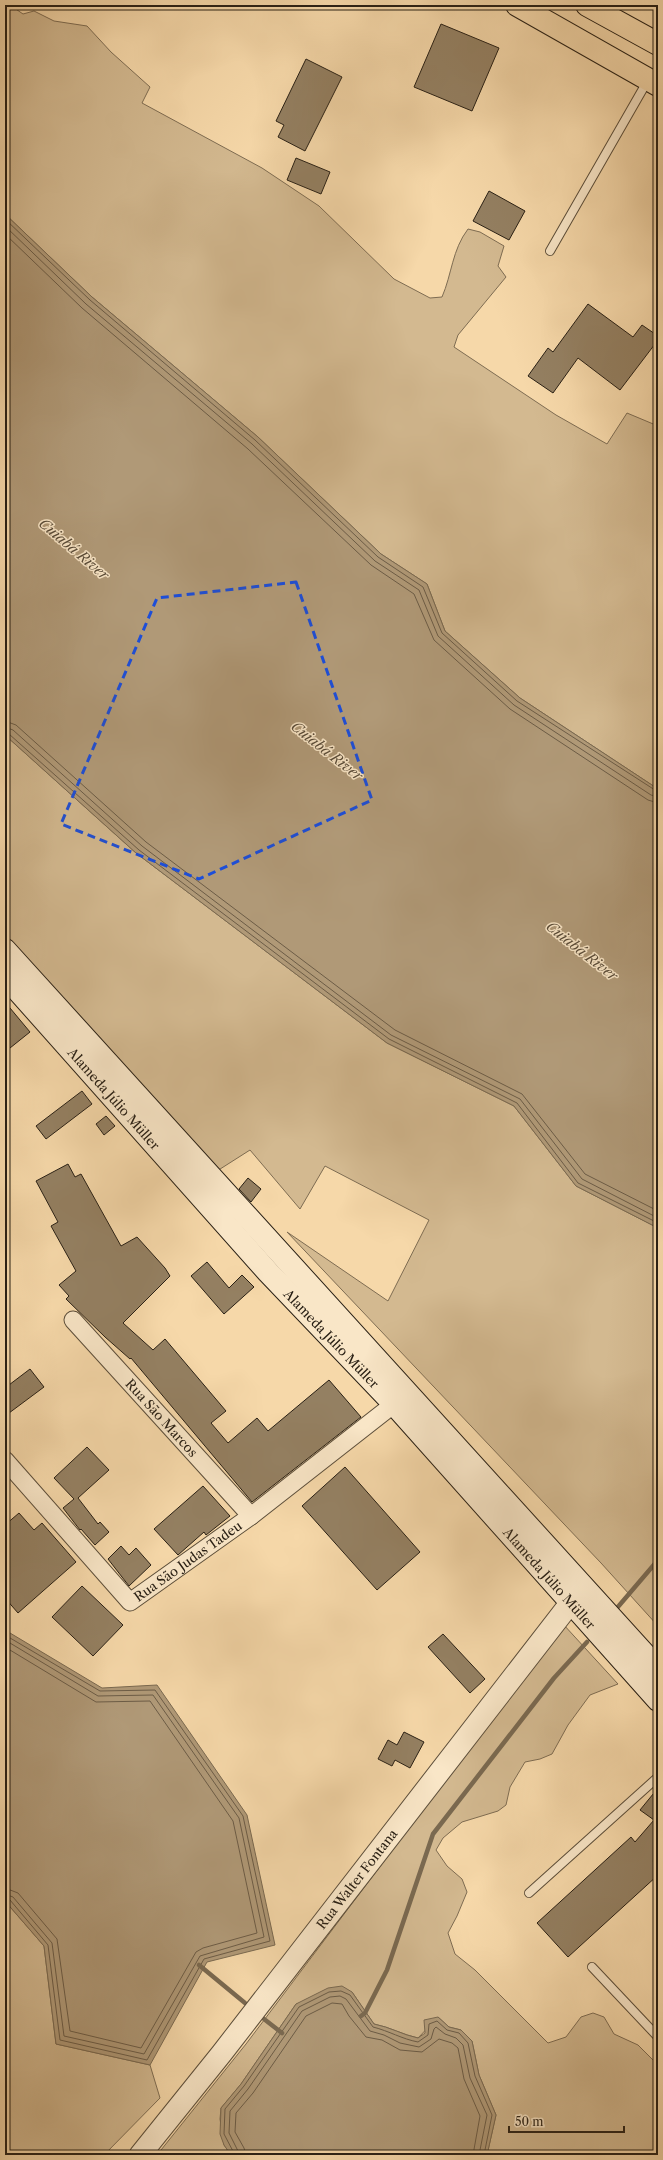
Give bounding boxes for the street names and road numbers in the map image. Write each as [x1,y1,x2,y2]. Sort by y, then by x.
street label: Alameda Júlio Müller [64,1044,164,1153]
street label: Alameda Júlio Müller [280,1285,383,1392]
street label: Rua São Marcos [122,1376,201,1460]
street label: Rua São Judas Tadeu [131,1517,245,1605]
street label: Alameda Júlio Müller [499,1523,599,1633]
street label: Rua Walter Fontana [313,1826,401,1932]

